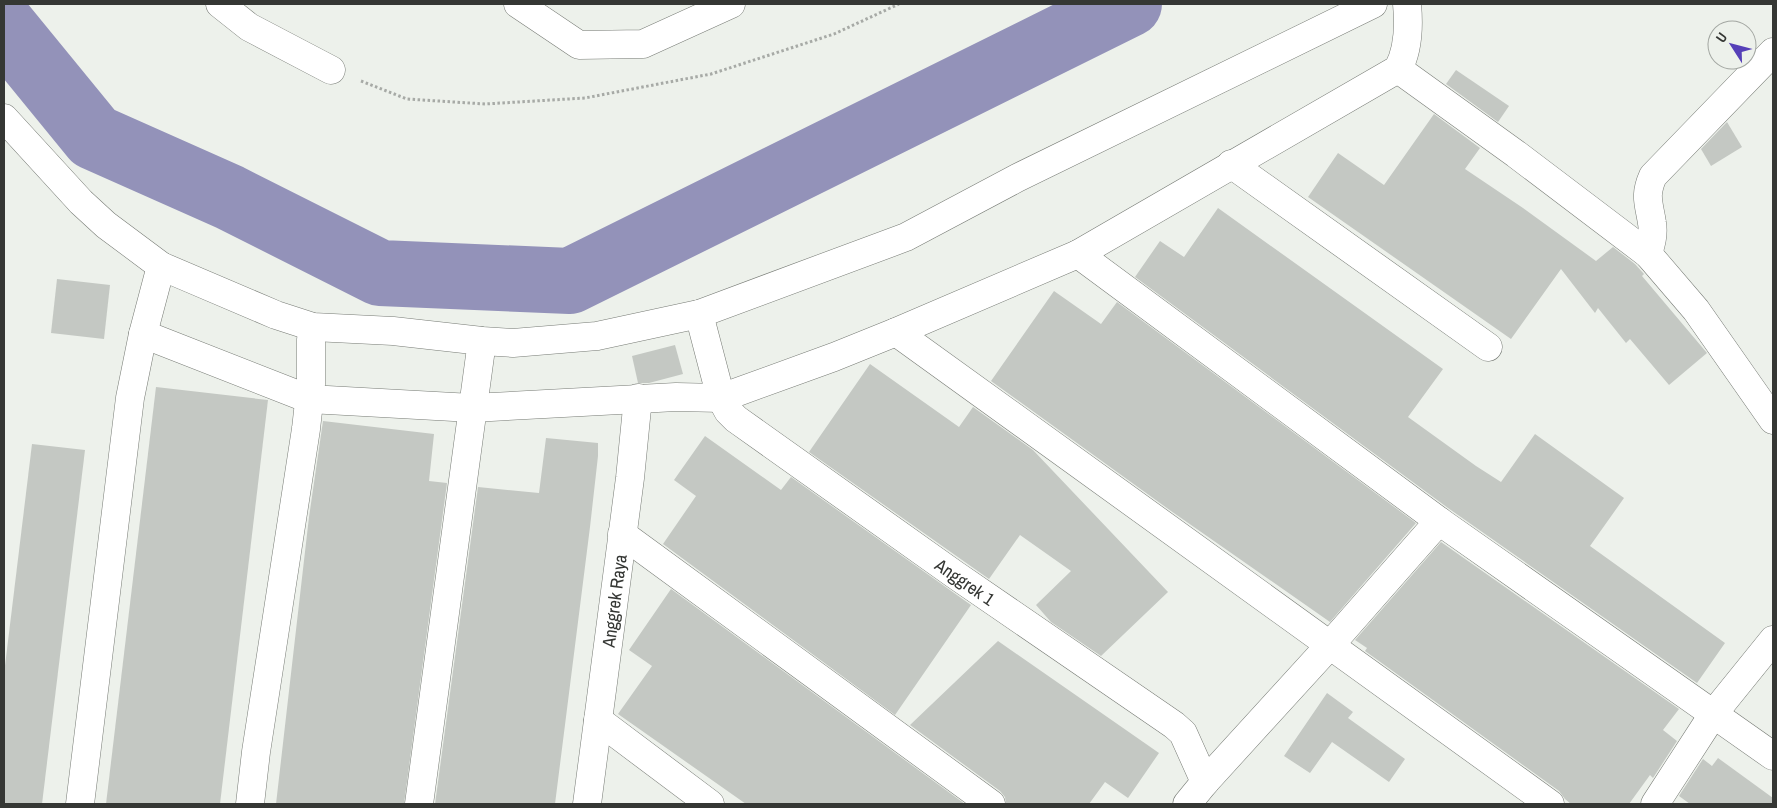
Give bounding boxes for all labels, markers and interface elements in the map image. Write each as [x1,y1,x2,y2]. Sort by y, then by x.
north arrow [1707,20,1757,70]
text: U [1712,29,1731,46]
street label: Anggrek 1 [930,552,1001,612]
street label: Anggrek Raya [595,553,632,650]

